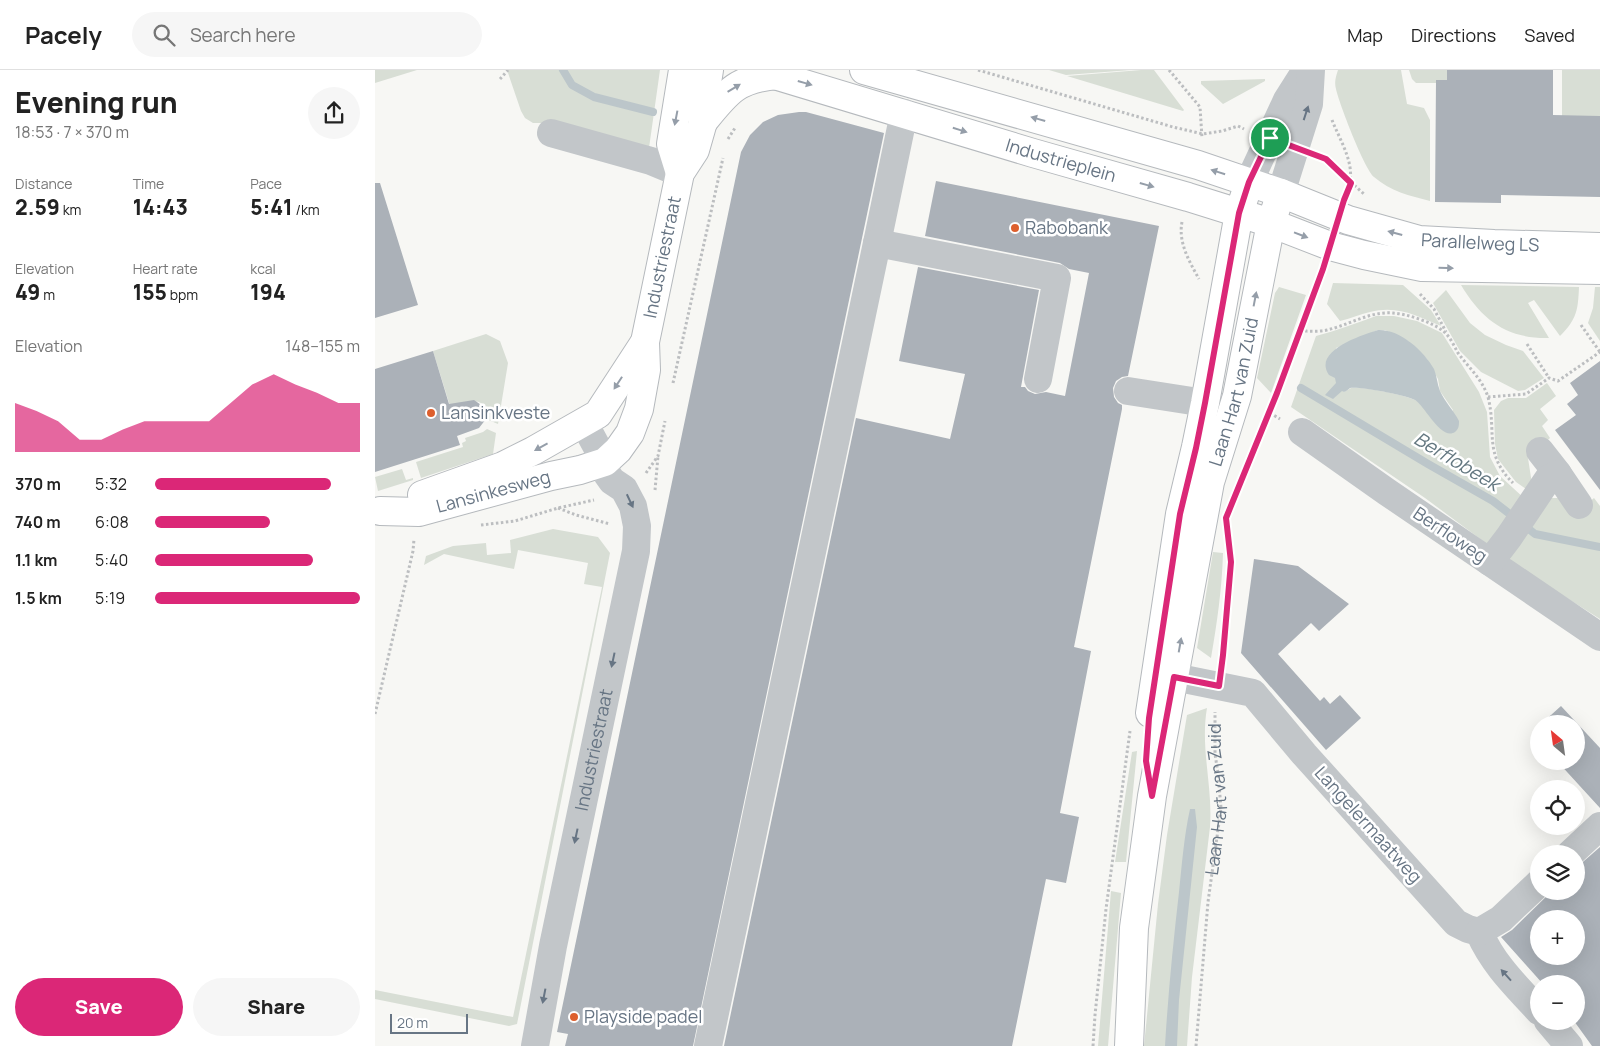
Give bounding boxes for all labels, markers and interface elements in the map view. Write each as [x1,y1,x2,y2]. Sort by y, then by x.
search box [132,12,482,57]
text: Pacely [25,18,102,51]
icon: search [150,21,178,49]
text: Search here [190,22,296,48]
text: Map [1347,23,1383,47]
text: Directions [1411,23,1496,47]
text: Saved [1524,23,1575,47]
one-way arrow [797,80,812,88]
text: Evening run [15,83,178,121]
one-way arrow [728,84,741,93]
button: share [308,87,360,139]
one-way arrow [1303,105,1311,120]
one-way arrow [672,111,680,126]
one-way arrow [1030,115,1045,123]
pin [1249,117,1291,159]
text: 18:53 · 7 × 370 m [15,121,129,143]
icon: arrive [1256,124,1284,152]
one-way arrow [953,127,968,135]
street label: Industrieplein [1003,132,1119,187]
one-way arrow [1210,167,1225,175]
text: Distance [15,174,72,193]
text: Time [133,174,164,193]
text: Pace [250,174,282,193]
one-way arrow [1140,181,1155,189]
text: 2.59 [15,193,60,221]
text: 14:43 [133,193,188,221]
text: 5:41 [250,193,293,221]
street label: Industriestraat [637,194,686,320]
text: km [60,200,81,219]
text: /km [293,200,320,219]
place label: Rabobank [1025,215,1109,239]
marker: Rabobank [1009,222,1021,234]
street label: Parallelweg LS [1420,227,1540,256]
one-way arrow [1387,229,1402,237]
one-way arrow [1294,231,1309,239]
text: Elevation [15,259,74,278]
text: Heart rate [133,259,198,278]
text: kcal [250,259,276,278]
one-way arrow [1439,264,1455,272]
text: 49 [15,278,40,306]
text: 155 [133,278,167,306]
text: 194 [250,278,286,306]
text: m [40,285,55,304]
text: bpm [167,285,198,304]
one-way arrow [1252,291,1260,307]
street label: Laan Hart van Zuid [1203,315,1263,469]
text: Elevation [15,335,83,357]
text: 148–155 m [285,335,360,357]
one-way arrow [614,376,623,390]
place label: Lansinkveste [441,400,550,424]
marker: Lansinkveste [425,407,437,419]
water label: Berflobeek [1409,425,1507,498]
one-way arrow [534,443,548,451]
street label: Lansinkesweg [433,464,553,518]
text: 370 m [15,473,61,495]
text: 5:32 [95,473,127,495]
one-way arrow [626,494,634,508]
street label: Berfloweg [1409,501,1492,568]
text: 740 m [15,511,61,533]
text: 6:08 [95,511,129,533]
text: 1.1 km [15,549,58,571]
text: 5:40 [95,549,128,571]
text: 1.5 km [15,587,62,609]
text: 5:19 [95,587,125,609]
one-way arrow [1177,637,1185,653]
one-way arrow [609,653,617,668]
street label: Industriestraat [569,686,618,813]
north arrow [1530,715,1585,770]
map controls [1530,715,1585,1030]
street label: Laan Hart van Zuid [1199,723,1232,877]
street label: Langelermaatweg [1310,761,1428,888]
button: locate [1530,780,1585,835]
one-way arrow [572,829,580,844]
button: layers [1530,845,1585,900]
button: + [1530,910,1585,965]
one-way arrow [1500,969,1512,981]
button: − [1530,975,1585,1030]
button: Save [15,978,183,1036]
button: Share [193,978,360,1036]
one-way arrow [540,988,548,1004]
place label: Playside padel [584,1004,703,1028]
scale bar [390,1011,467,1034]
marker: Playside padel [568,1011,580,1023]
text: 20 m [397,1013,428,1032]

